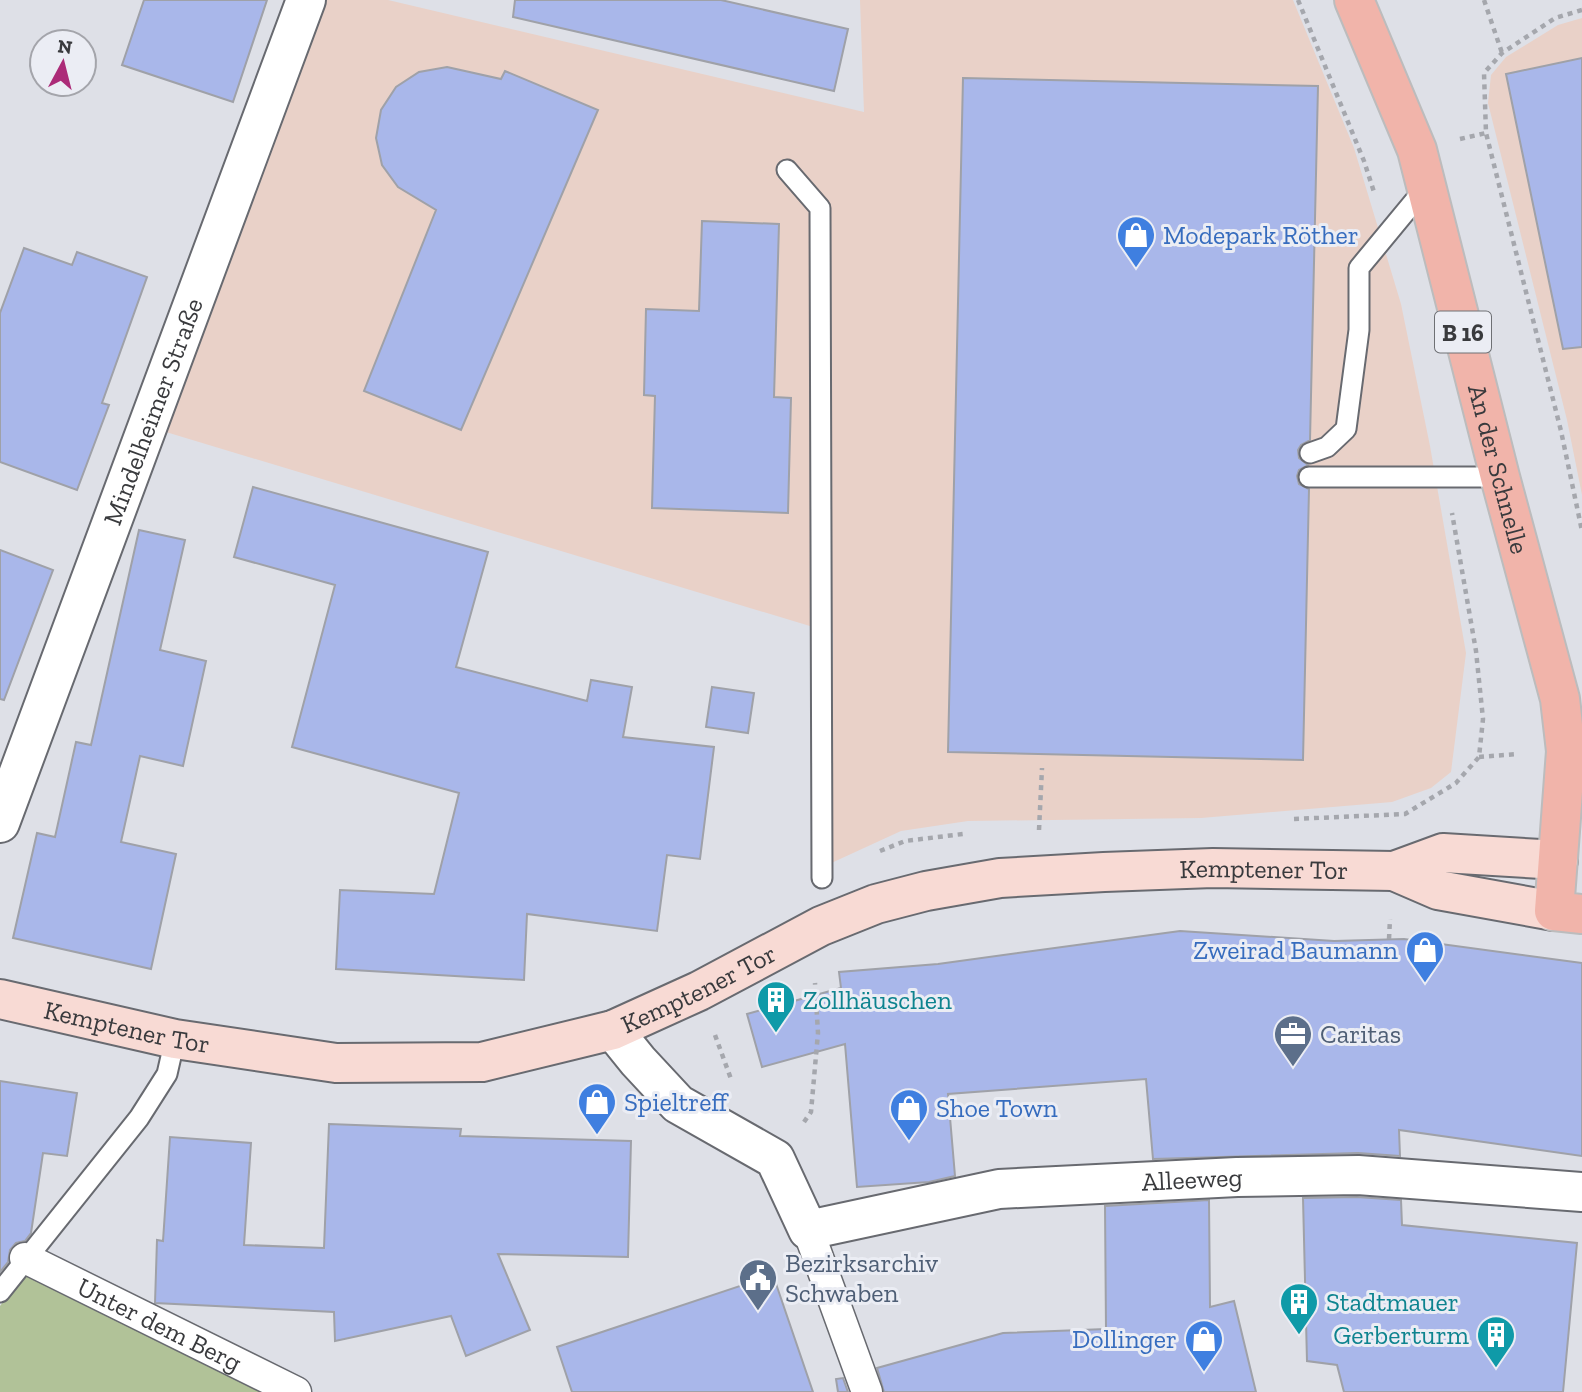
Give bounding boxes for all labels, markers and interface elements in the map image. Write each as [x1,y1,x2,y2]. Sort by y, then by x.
north arrow [28,28,98,98]
text: N [56,34,74,59]
shop icon: Modepark Röther [1115,214,1157,269]
place label: Modepark Röther [1163,219,1359,251]
street label: Mindelheimer Straße [96,293,210,530]
road number: B 16 [1435,312,1491,352]
street label: An der Schnelle [1461,381,1536,558]
street label: Kemptener Tor [1179,852,1349,886]
shop icon: Zweirad Baumann [1404,929,1446,984]
place label: Zweirad Baumann [1193,934,1398,966]
street label: Kemptener Tor [616,937,781,1040]
building icon: Zollhäuschen [755,979,797,1034]
place label: Zollhäuschen [803,984,952,1016]
street label: Kemptener Tor [41,994,212,1060]
office icon: Caritas [1272,1013,1314,1068]
place label: Caritas [1320,1018,1401,1050]
shop icon: Spieltreff [576,1081,618,1136]
place label: Spieltreff [624,1086,729,1118]
shop icon: Shoe Town [888,1087,930,1142]
place label: Shoe Town [936,1092,1058,1124]
street label: Alleeweg [1141,1161,1243,1198]
place label: Bezirksarchiv Schwaben [785,1247,938,1309]
public building icon: Bezirksarchiv Schwaben [737,1257,779,1312]
street label: Unter dem Berg [72,1270,247,1379]
building icon: Stadtmauer [1278,1281,1320,1336]
place label: Stadtmauer [1326,1286,1459,1318]
building icon: Gerberturm [1475,1314,1517,1369]
shop icon: Dollinger [1183,1318,1225,1373]
place label: Gerberturm [1333,1319,1470,1351]
place label: Dollinger [1072,1323,1177,1355]

